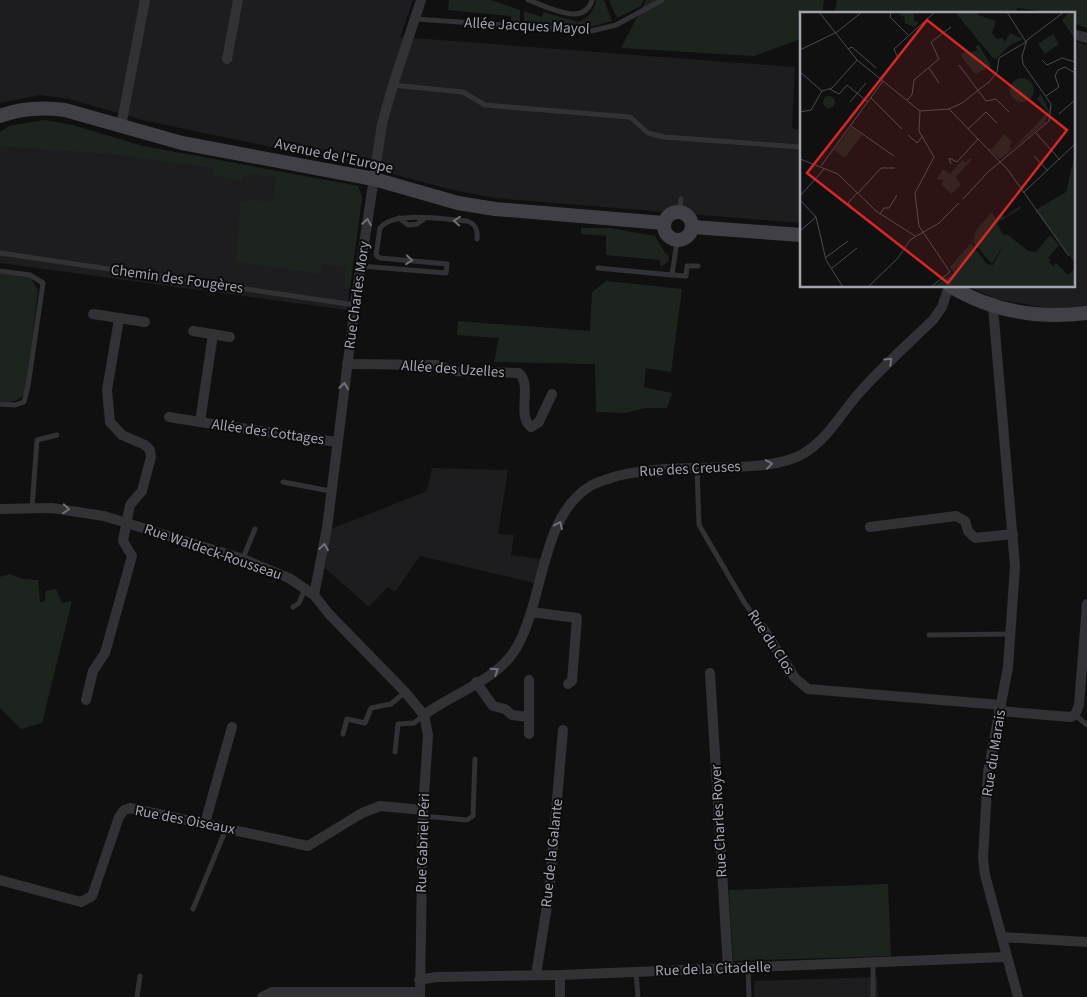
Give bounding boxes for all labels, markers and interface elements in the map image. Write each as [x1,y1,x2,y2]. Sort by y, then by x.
street label: Allée Jacques Mayol [464,12,590,40]
inset map [800,12,1074,288]
street label: Avenue de l'Europe [273,133,395,179]
one-way arrow [453,215,461,226]
one-way arrow [362,217,372,226]
street label: Rue Charles Mory [339,240,375,350]
one-way arrow [405,255,413,266]
street label: Chemin des Fougères [109,259,245,299]
street label: Allée des Uzelles [401,355,505,383]
one-way arrow [884,358,893,367]
one-way arrow [338,381,349,389]
street label: Allée des Cottages [210,414,326,450]
street label: Rue des Creuses [639,456,741,482]
one-way arrow [765,459,774,469]
one-way arrow [62,503,70,514]
street label: Rue Waldeck-Rousseau [141,519,285,585]
one-way arrow [553,521,563,530]
one-way arrow [318,543,328,551]
street label: Rue du Clos [742,605,800,679]
one-way arrow [489,668,498,677]
street label: Rue du Marais [977,708,1011,798]
street label: Rue Charles Royer [706,763,732,878]
street label: Rue Gabriel Péri [411,793,435,893]
street label: Rue de la Galante [536,798,568,908]
street label: Rue des Oiseaux [133,800,237,840]
street label: Rue de la Citadelle [655,956,771,982]

